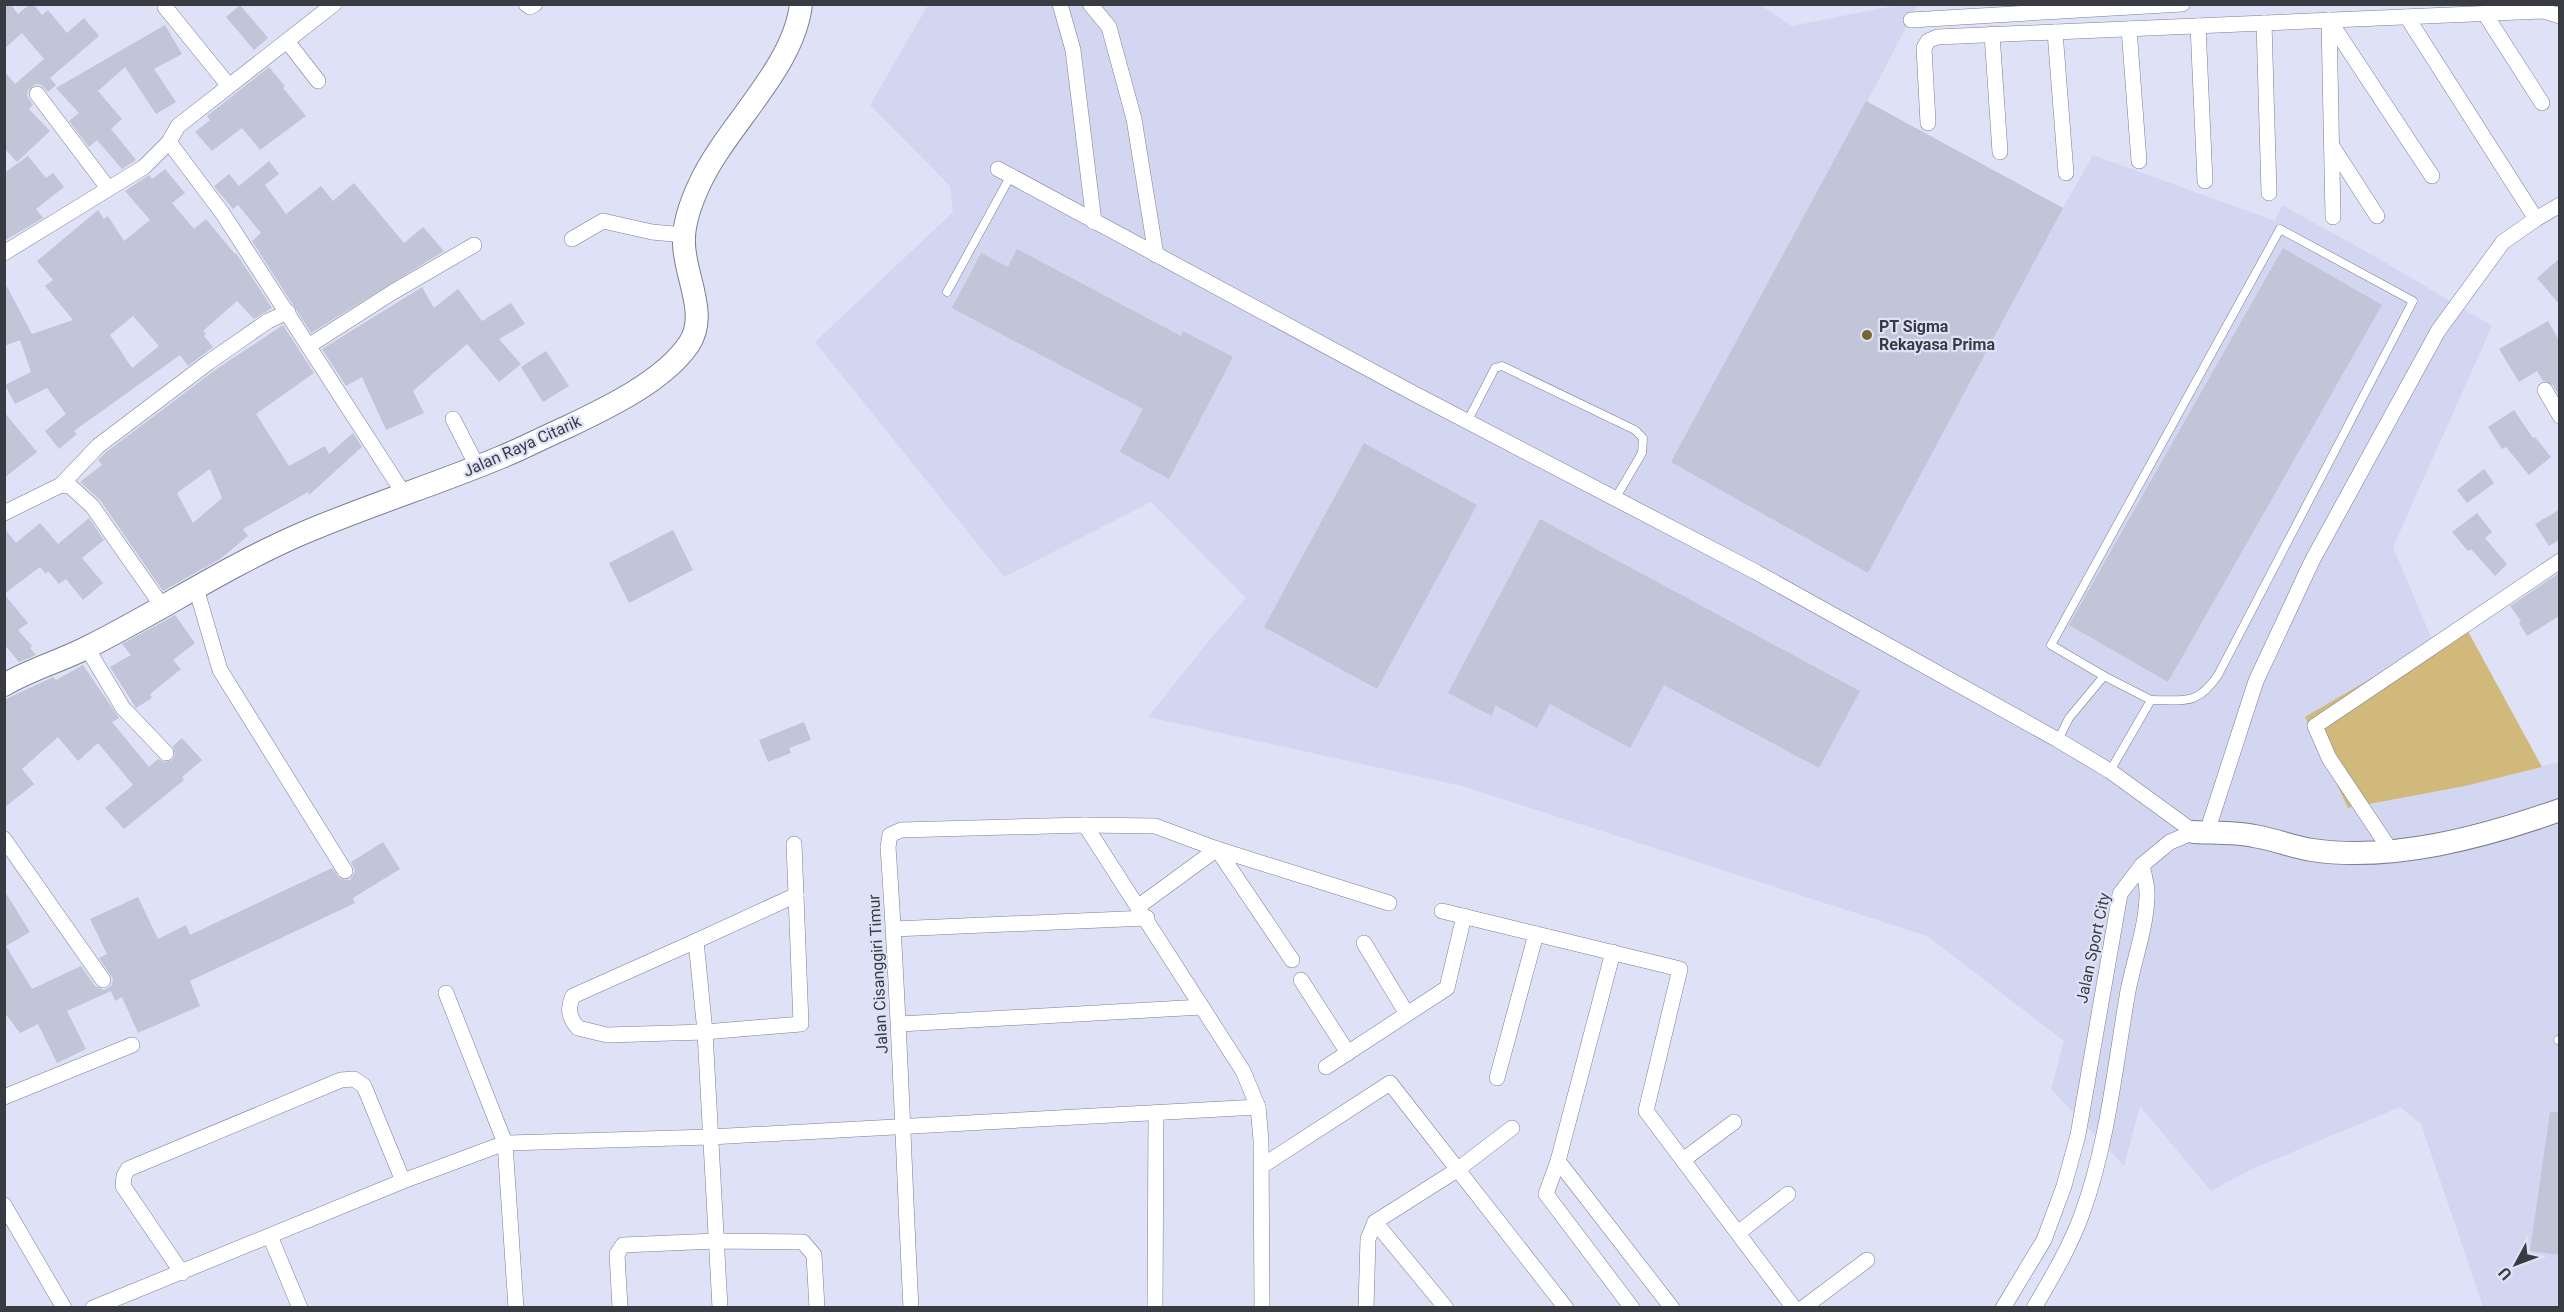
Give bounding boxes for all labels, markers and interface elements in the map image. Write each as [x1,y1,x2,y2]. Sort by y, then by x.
place label: PT Sigma Rekayasa Prima [1879,317,1995,354]
marker: PT Sigma Rekayasa Prima [1860,328,1874,342]
street label: Jalan Raya Citarik [460,411,585,481]
street label: Jalan Sport City [2072,891,2114,1005]
street label: Jalan Cisanggiri Timur [864,893,892,1054]
north arrow [2486,1234,2546,1294]
text: U [2494,1263,2516,1284]

